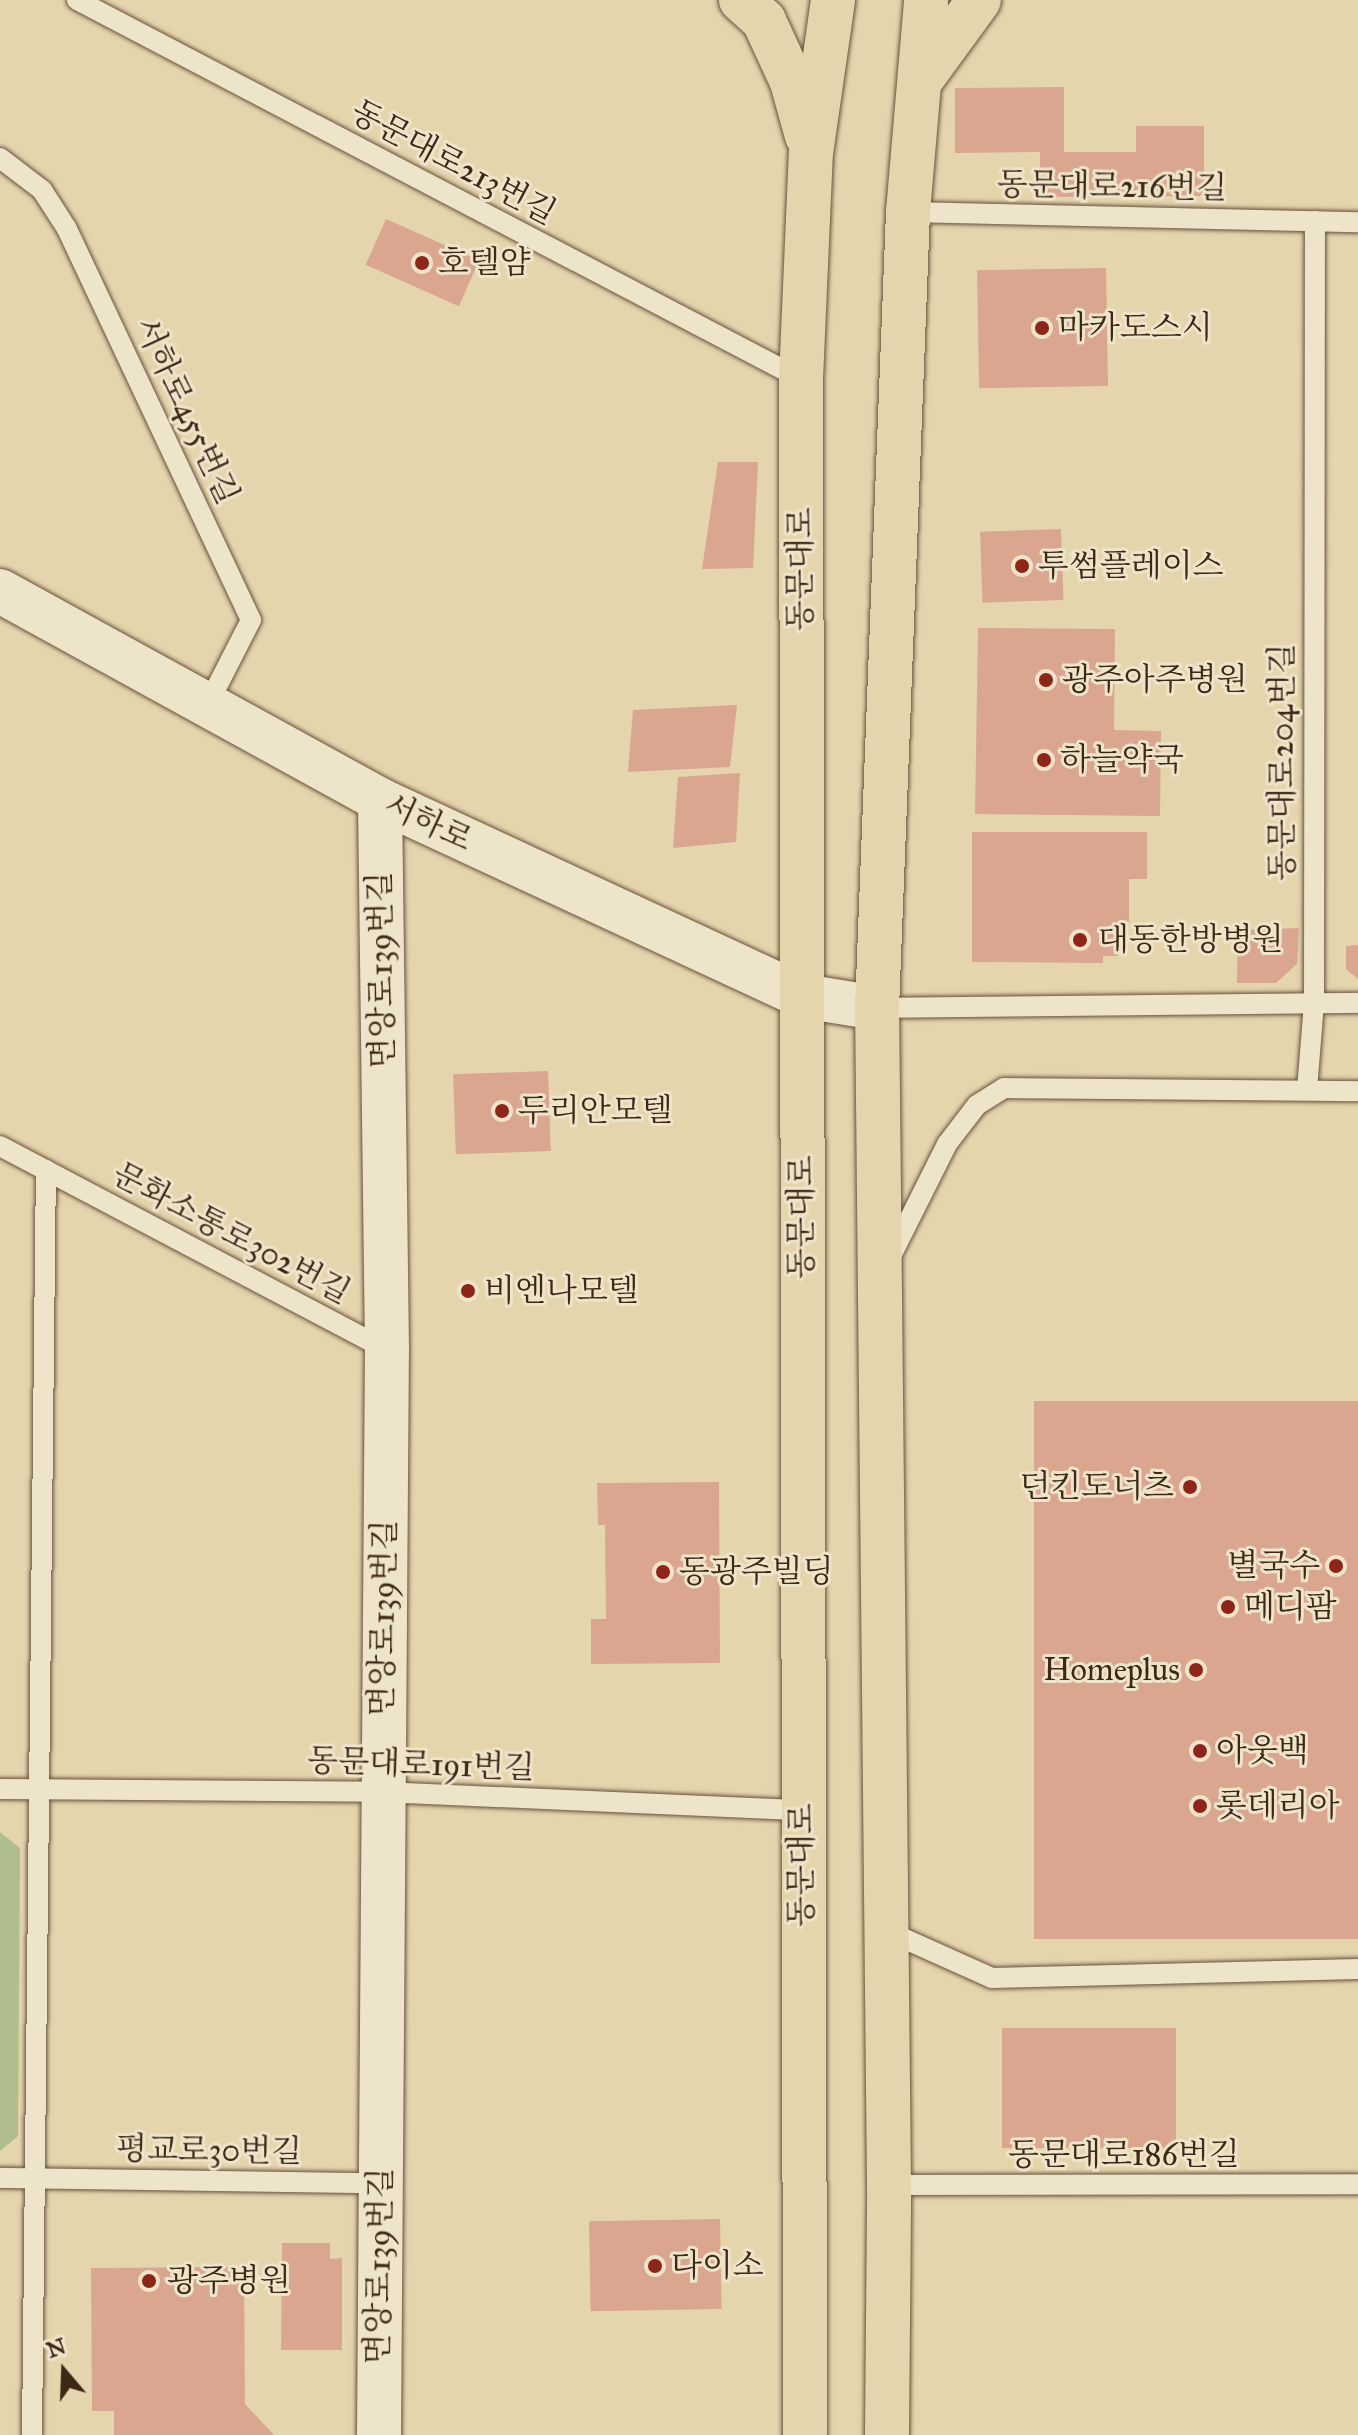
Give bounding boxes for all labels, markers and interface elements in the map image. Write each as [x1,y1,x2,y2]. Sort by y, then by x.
street label: 동문대로213번길 [344,93,562,233]
street label: 동문대로216번길 [997,166,1227,208]
place label: 호텔얌 [438,244,531,282]
marker: 호텔얌 [413,254,431,272]
place label: 마카도스시 [1058,309,1213,347]
street label: 서하로455번길 [126,311,246,511]
marker: 마카도스시 [1033,319,1051,337]
street label: 동문대로 [782,507,820,631]
place label: 투썸플레이스 [1038,547,1223,585]
marker: 투썸플레이스 [1013,557,1031,575]
street label: 동문대로204번길 [1264,643,1302,881]
place label: 광주아주병원 [1062,661,1247,699]
marker: 광주아주병원 [1037,671,1055,689]
place label: 하늘약국 [1060,741,1184,779]
marker: 하늘약국 [1035,751,1053,769]
street label: 서하로 [378,786,478,860]
street label: 면앙로139번길 [361,871,403,1069]
place label: 대동한방병원 [1098,921,1283,959]
marker: 대동한방병원 [1069,929,1091,951]
place label: 두리안모텔 [518,1092,673,1130]
marker: 두리안모텔 [493,1102,511,1120]
street label: 문화소통로302번길 [106,1155,356,1313]
street label: 동문대로 [783,1155,821,1279]
place label: 비엔나모텔 [484,1272,639,1310]
marker: 비엔나모텔 [459,1282,477,1300]
place label: 던킨도너츠 [1019,1468,1174,1506]
marker: 던킨도너츠 [1181,1478,1199,1496]
street label: 면앙로139번길 [363,1519,405,1717]
place label: 별국수 [1227,1547,1320,1585]
place label: 동광주빌딩 [679,1553,834,1591]
marker: 별국수 [1327,1557,1345,1575]
marker: 동광주빌딩 [654,1563,672,1581]
place label: 메디팜 [1244,1588,1337,1626]
marker: 메디팜 [1219,1598,1237,1616]
place label: Homeplus [1043,1651,1180,1689]
marker: Homeplus [1187,1661,1205,1679]
place label: 아웃백 [1216,1732,1309,1770]
street label: 동문대로191번길 [307,1742,535,1788]
marker: 아웃백 [1191,1742,1209,1760]
place label: 롯데리아 [1216,1787,1340,1825]
marker: 롯데리아 [1191,1797,1209,1815]
street label: 동문대로 [783,1803,821,1927]
street label: 평교로30번길 [116,2130,302,2172]
street label: 동문대로186번길 [1008,2136,1240,2174]
street label: 면앙로139번길 [359,2167,401,2365]
place label: 다이소 [671,2247,764,2285]
marker: 다이소 [646,2257,664,2275]
place label: 광주병원 [167,2262,291,2300]
marker: 광주병원 [138,2270,160,2292]
north arrow [24,2331,104,2411]
text: N [43,2332,69,2364]

